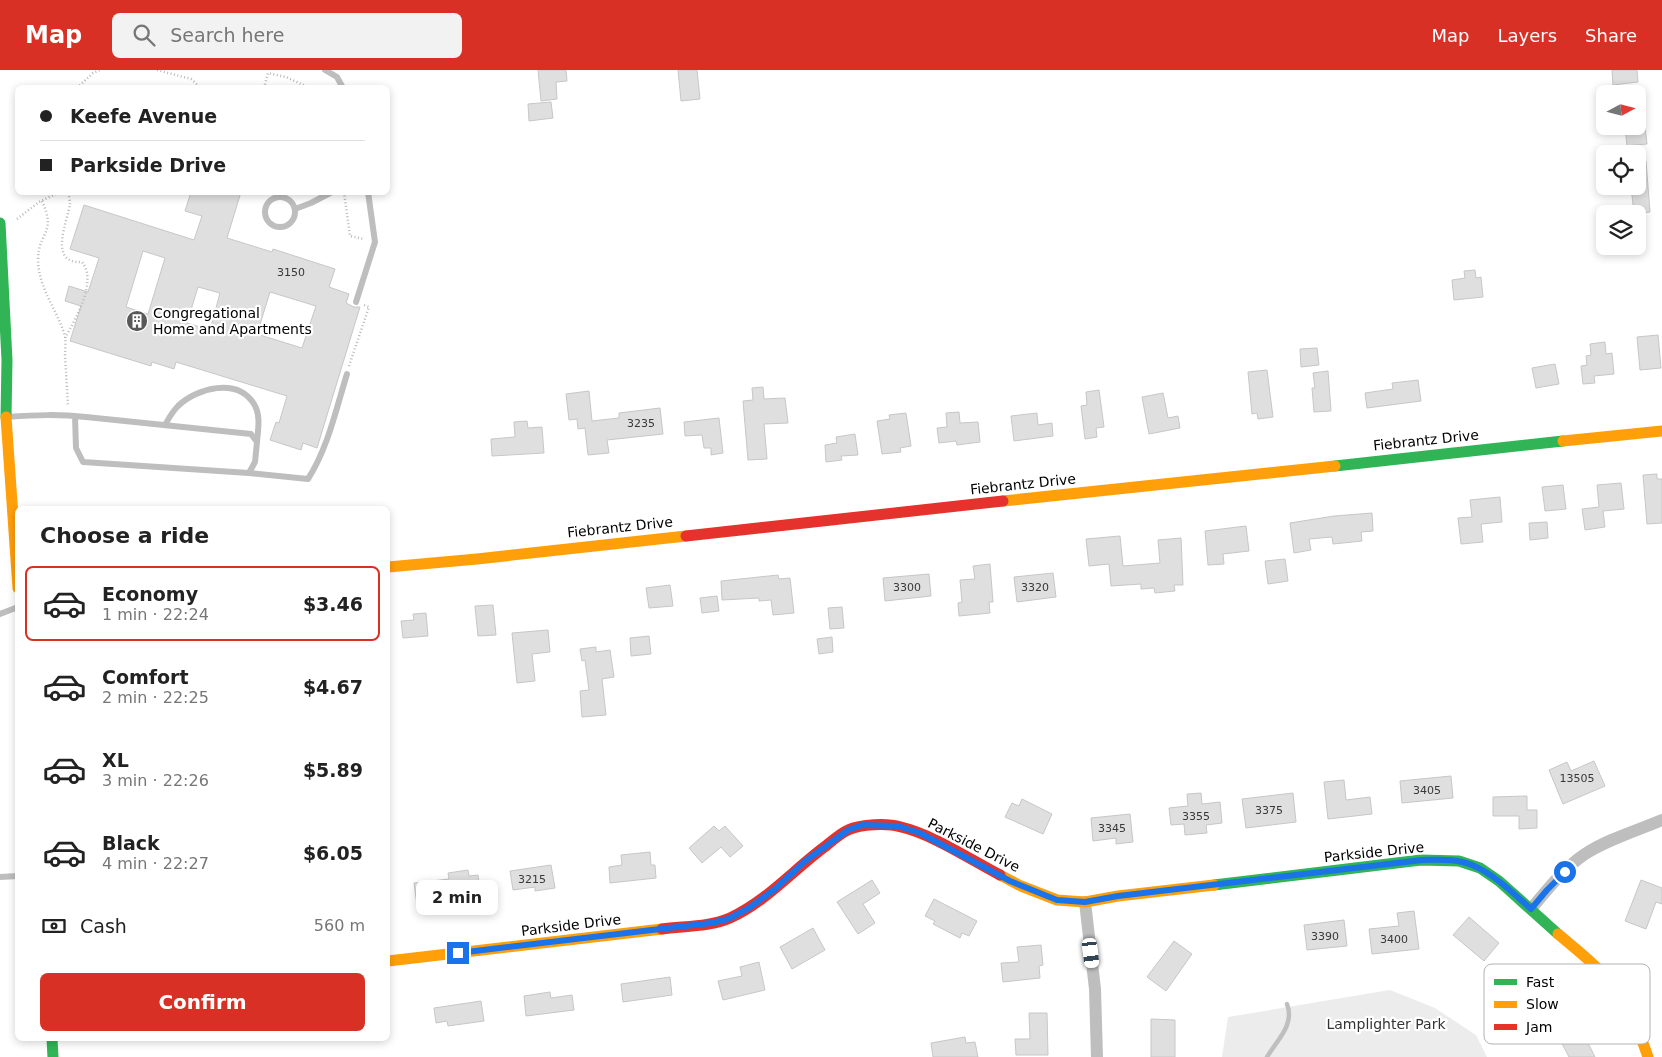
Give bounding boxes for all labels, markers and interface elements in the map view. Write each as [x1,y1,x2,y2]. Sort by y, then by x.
search box [112,13,462,58]
text: Map [25,21,82,49]
icon: search [130,21,158,49]
text: Search here [170,24,284,46]
text: Map [1431,25,1469,46]
text: Layers [1497,25,1557,46]
text: Share [1585,25,1637,46]
north arrow [1596,85,1646,135]
map controls [1596,85,1646,255]
text: Keefe Avenue [70,105,217,127]
button: locate [1596,145,1646,195]
text: Parkside Drive [70,154,226,176]
button: layers [1596,205,1646,255]
house number: 3150 [277,266,305,279]
place label: Congregational Home and Apartments [153,305,312,337]
building icon: Congregational Home and Apartments [125,309,149,333]
house number: 3235 [627,417,655,430]
street label: Fiebrantz Drive [1372,426,1480,454]
street label: Fiebrantz Drive [969,470,1077,498]
street label: Fiebrantz Drive [566,513,674,541]
text: Choose a ride [40,523,209,548]
icon: car [42,581,87,626]
house number: 3300 [893,581,921,594]
house number: 3320 [1021,581,1049,594]
text: Economy [102,583,198,605]
text: $3.46 [303,593,363,615]
text: 1 min · 22:24 [102,605,209,624]
icon: car [42,664,87,709]
text: Comfort [102,666,189,688]
text: $4.67 [303,676,363,698]
text: 2 min · 22:25 [102,688,209,707]
icon: car [42,747,87,792]
text: XL [102,749,129,771]
text: $5.89 [303,759,363,781]
text: 3 min · 22:26 [102,771,209,790]
house number: 13505 [1560,772,1595,785]
house number: 3405 [1413,784,1441,797]
house number: 3375 [1255,804,1283,817]
house number: 3355 [1182,810,1210,823]
street label: Parkside Drive [925,815,1023,875]
house number: 3345 [1098,822,1126,835]
icon: car [42,830,87,875]
text: Black [102,832,160,854]
street label: Parkside Drive [1323,839,1425,865]
text: $6.05 [303,842,363,864]
text: 4 min · 22:27 [102,854,209,873]
route start [1554,861,1576,883]
house number: 3215 [518,873,546,886]
callout: 2 min [417,880,499,916]
text: 2 min [432,888,482,907]
street label: Parkside Drive [520,911,622,939]
icon: cash [40,912,68,940]
text: Cash [80,915,127,937]
text: 560 m [314,916,365,935]
house number: 3390 [1311,930,1339,943]
house number: 3400 [1380,933,1408,946]
car [1081,937,1100,969]
route end [447,942,469,964]
legend [1484,964,1650,1044]
button: Confirm [40,973,365,1031]
text: Fast [1526,974,1555,990]
text: Slow [1526,996,1559,1012]
park label: Lamplighter Park [1326,1016,1446,1032]
text: Jam [1525,1019,1552,1035]

